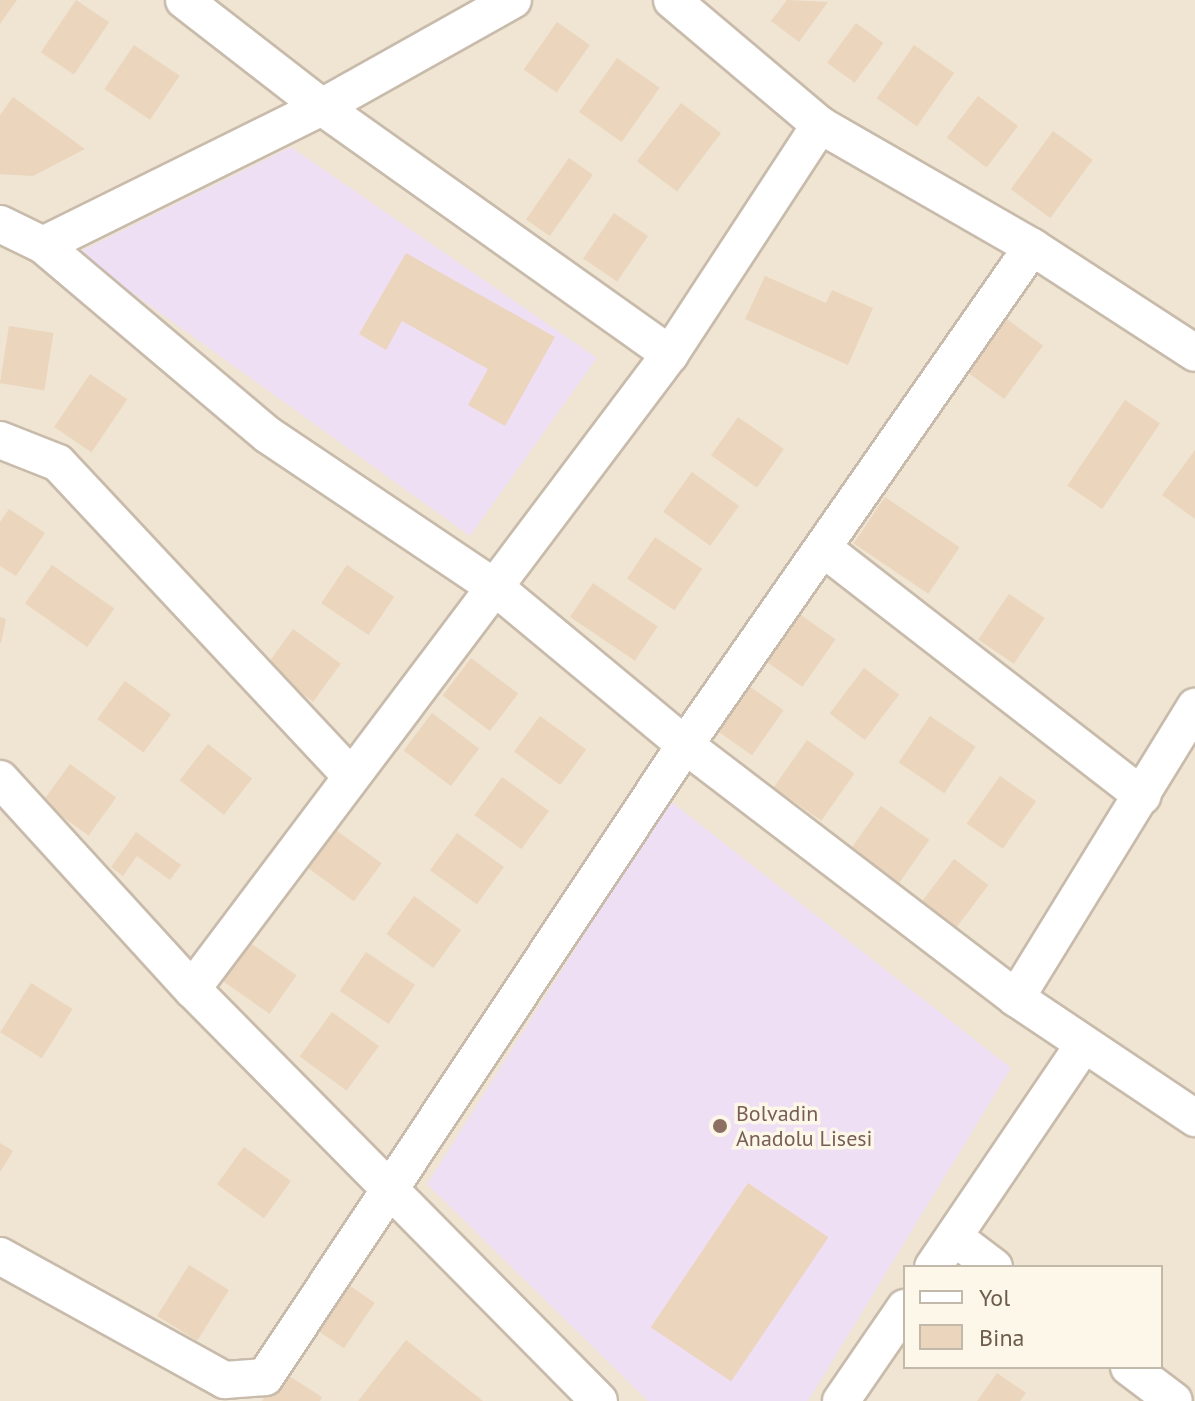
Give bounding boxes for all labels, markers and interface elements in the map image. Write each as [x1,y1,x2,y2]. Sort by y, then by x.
place label: Bolvadin Anadolu Lisesi [736,1100,872,1152]
marker: Bolvadin Anadolu Lisesi [711,1117,729,1135]
legend [903,1265,1163,1369]
text: Yol [979,1282,1010,1313]
text: Bina [979,1322,1024,1353]

